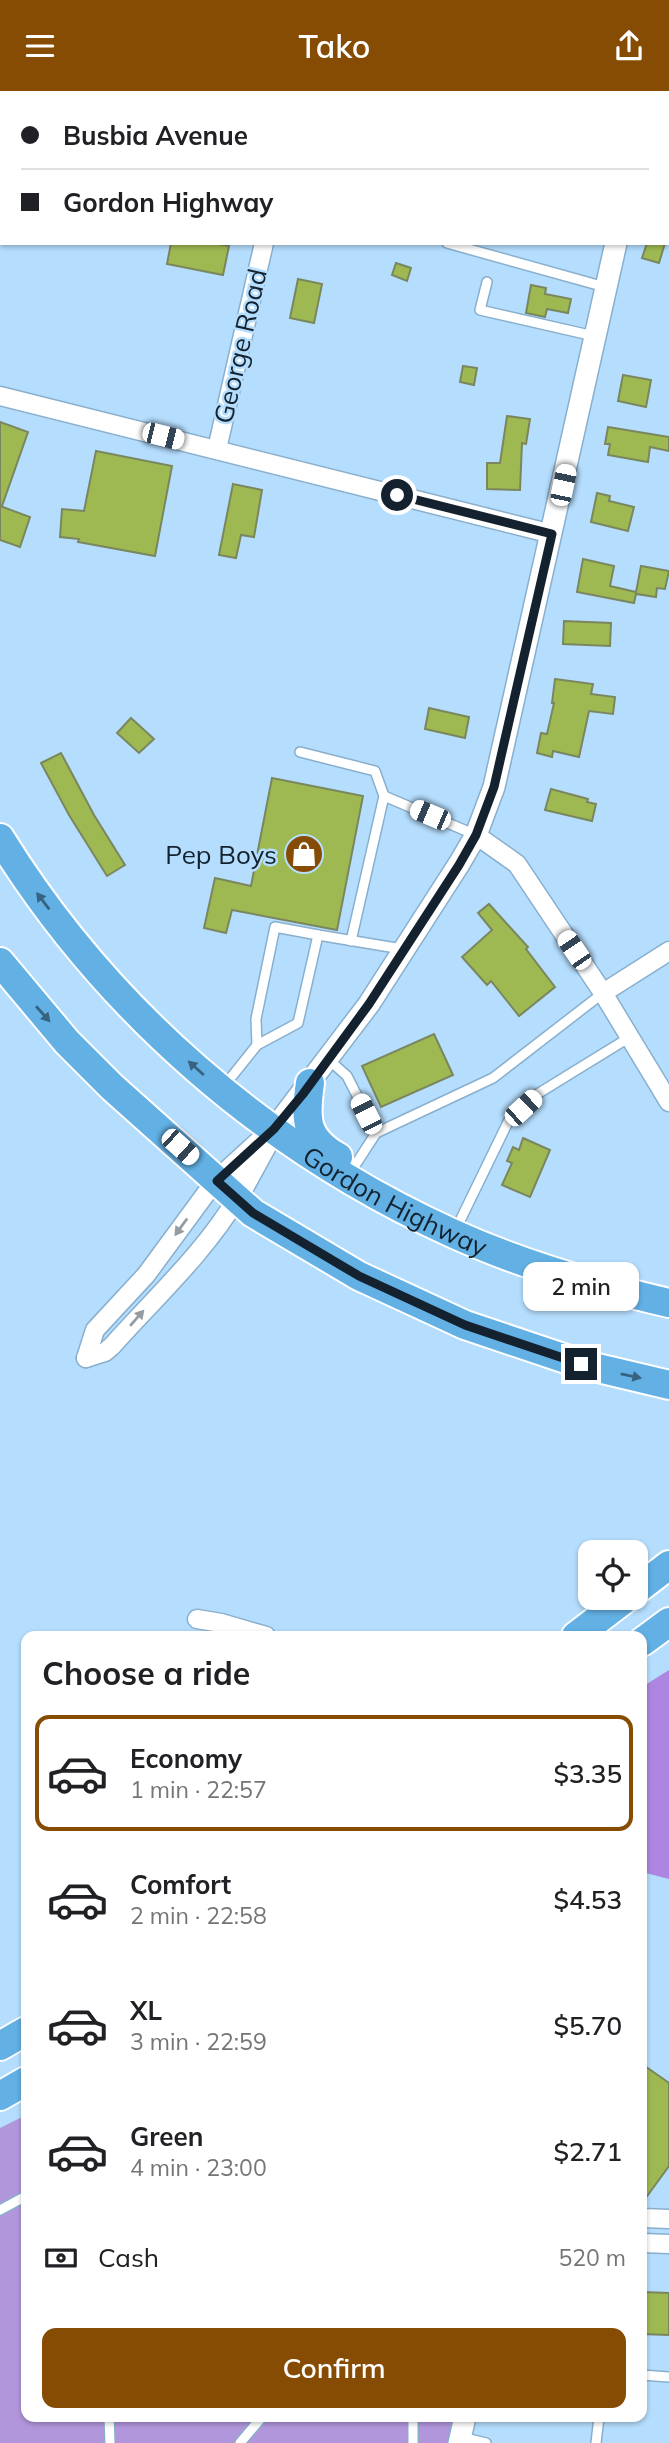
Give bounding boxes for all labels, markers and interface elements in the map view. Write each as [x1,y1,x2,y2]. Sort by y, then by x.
text: Tako [299,26,370,66]
icon: menu [21,27,59,65]
icon: share [610,27,648,65]
text: Busbia Avenue [63,119,248,152]
text: Gordon Highway [63,186,273,219]
street label: George Road [206,265,274,427]
car [141,421,186,451]
car [549,462,578,508]
route start [381,479,413,511]
car [407,797,454,833]
shop icon: Pep Boys [283,833,325,875]
place label: Pep Boys [165,838,277,871]
one-way arrow [36,892,50,910]
car [554,927,595,973]
one-way arrow [35,1006,50,1023]
one-way arrow [188,1061,205,1076]
car [501,1086,546,1130]
car [348,1091,385,1137]
car [158,1125,203,1169]
street label: Gordon Highway [297,1138,493,1263]
one-way arrow [174,1218,188,1236]
callout: 2 min [523,1263,639,1311]
text: 2 min [551,1272,611,1301]
one-way arrow [129,1310,145,1327]
route end [565,1348,597,1380]
one-way arrow [620,1371,642,1382]
map controls [578,1540,648,1610]
button: locate [578,1540,648,1610]
text: Choose a ride [42,1653,250,1693]
icon: car [46,1742,109,1805]
text: Economy [130,1742,242,1775]
text: $3.35 [553,1757,622,1790]
text: 1 min · 22:57 [130,1775,267,1804]
icon: car [46,1868,109,1931]
text: Comfort [130,1868,231,1901]
text: $4.53 [553,1883,622,1916]
text: 2 min · 22:58 [130,1901,267,1930]
icon: car [46,1994,109,2057]
text: XL [130,1994,162,2027]
text: $5.70 [553,2009,622,2042]
text: 3 min · 22:59 [130,2027,267,2056]
icon: car [46,2120,109,2183]
text: Green [130,2120,203,2153]
text: $2.71 [553,2135,622,2168]
text: 4 min · 23:00 [130,2153,267,2182]
icon: cash [42,2239,80,2277]
text: Cash [98,2241,159,2274]
text: 520 m [558,2243,626,2272]
button: Confirm [42,2328,626,2408]

